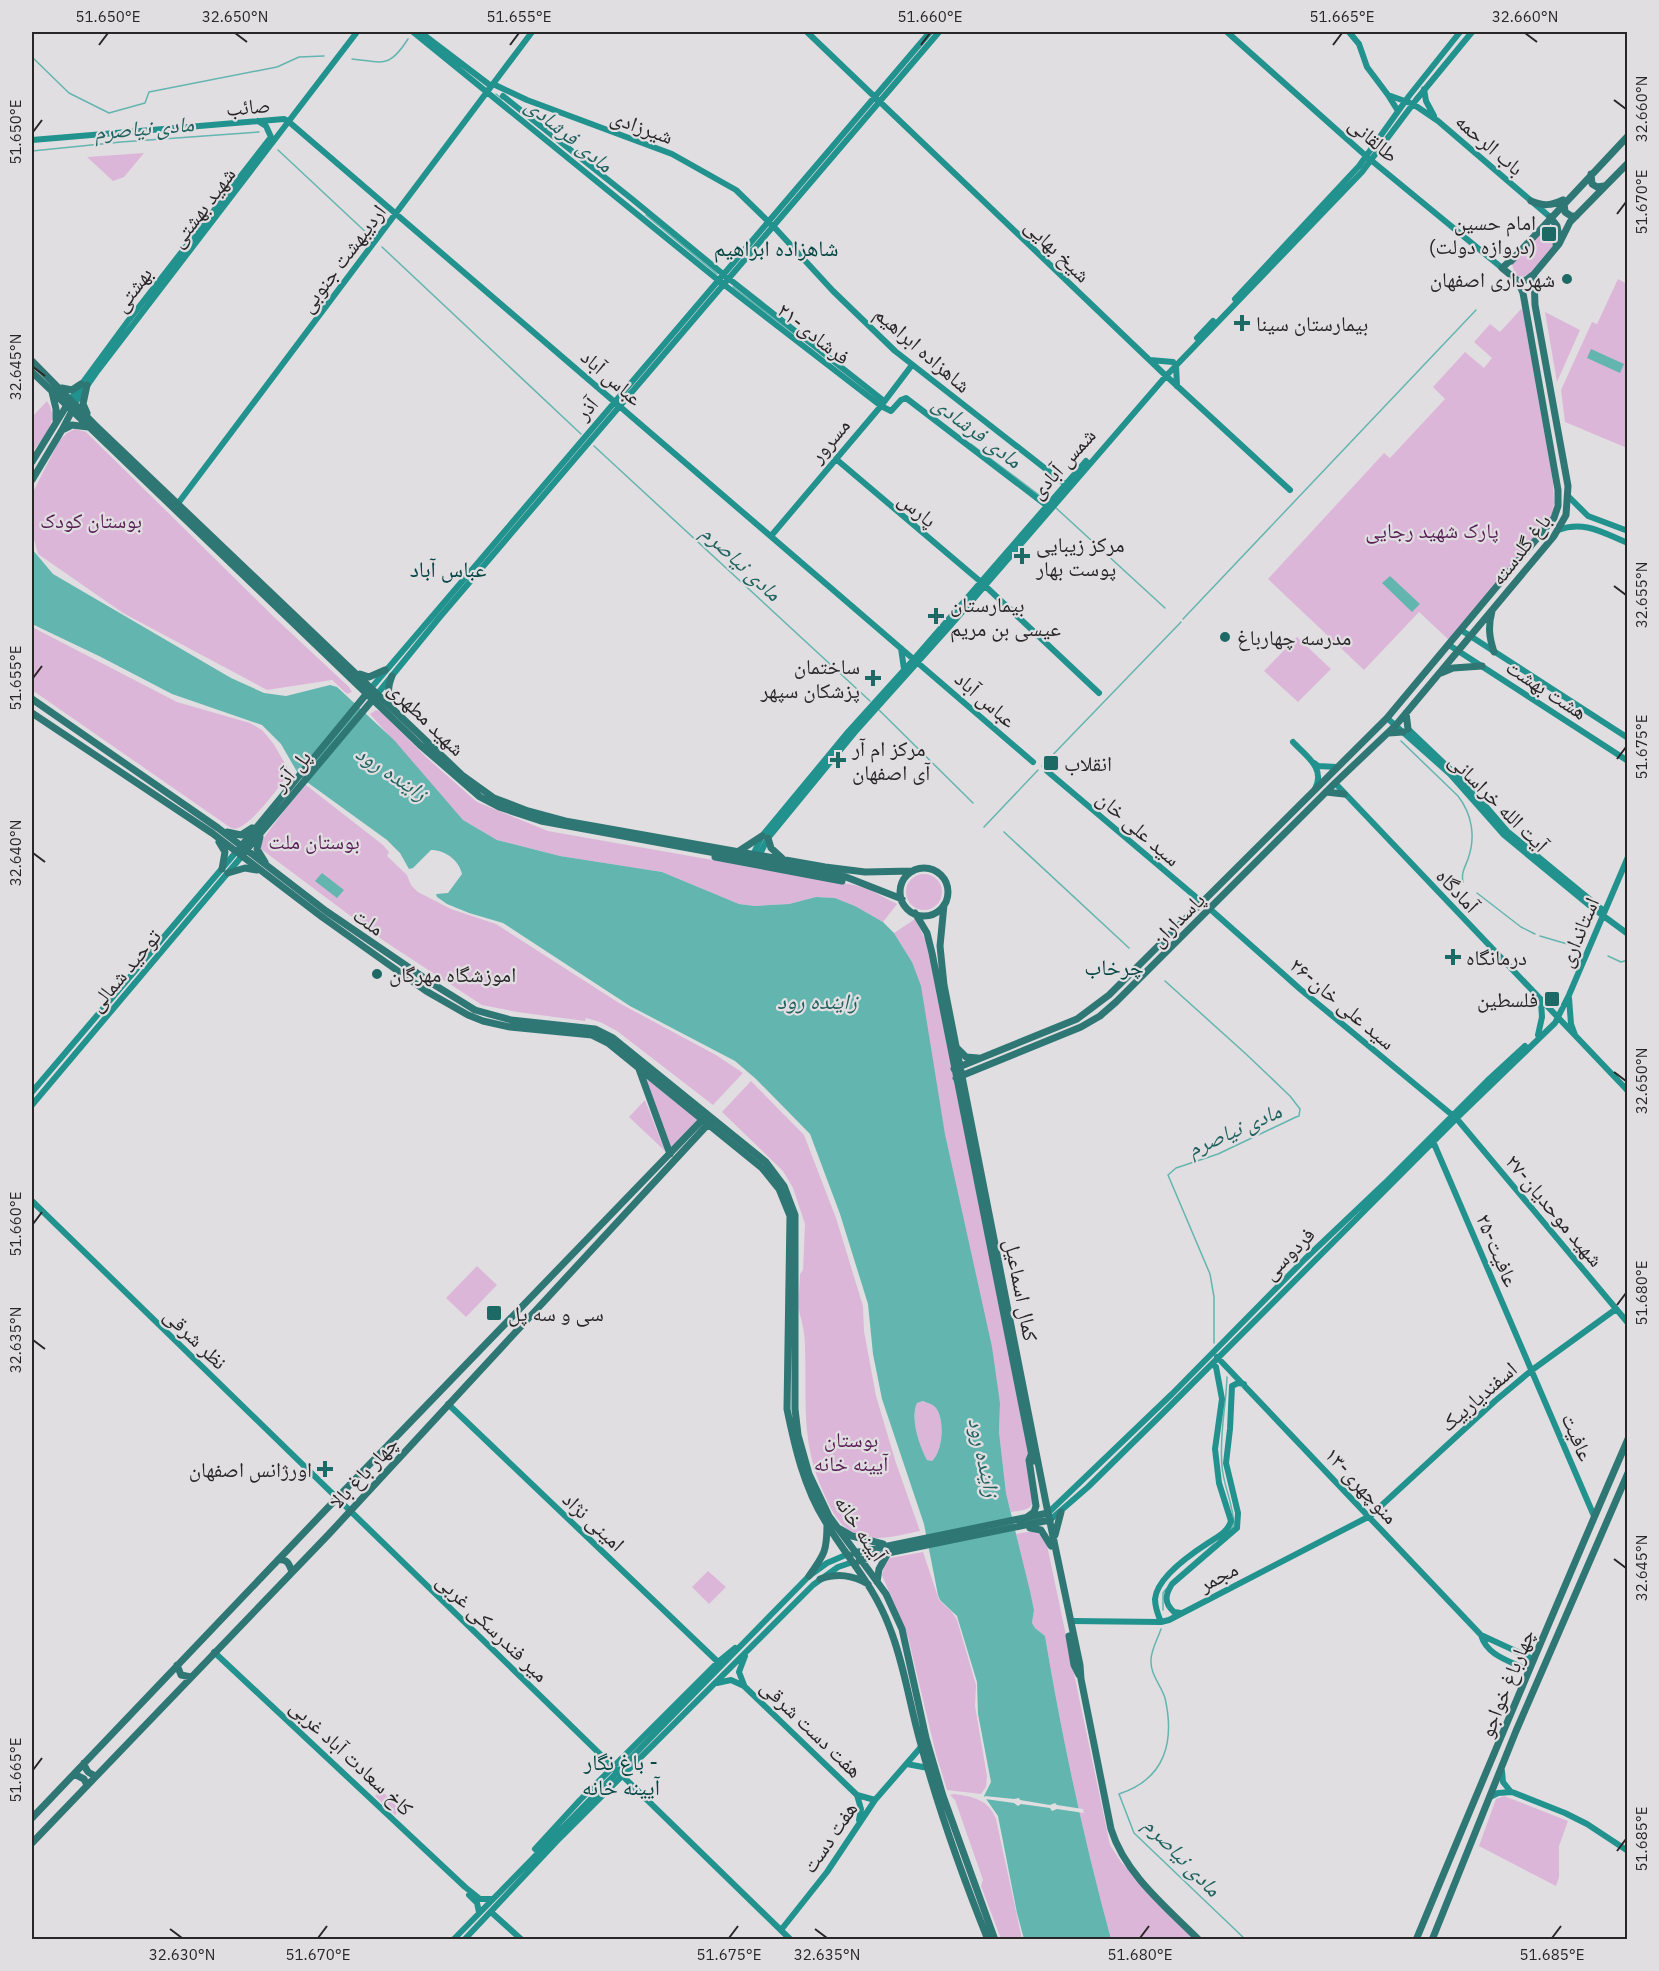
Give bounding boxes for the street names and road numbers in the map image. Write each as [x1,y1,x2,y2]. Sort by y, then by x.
street label: صائب [224,90,272,122]
street label: شیرزادی [607,102,677,150]
street label: باب الرحمه [1450,107,1530,181]
street label: طالقانی [1343,110,1405,168]
street label: شهید بهشتی [163,161,241,253]
street label: اردیبهشت جنوبی [292,198,392,318]
street label: شیخ بهایی [1019,212,1097,288]
street label: بهشتی [106,261,158,317]
street label: ۲۱-فرشادی [772,296,856,370]
street label: شاهزاده ابراهیم [868,299,977,399]
street label: عباس آباد [575,342,649,412]
street label: آذر [568,390,604,426]
street label: مسرور [802,412,856,469]
street label: شمس آبادی [1023,421,1101,505]
street label: پارس [893,485,943,533]
street label: باغ گلدسته [1483,508,1557,590]
street label: هشت بهشت [1501,652,1593,726]
street label: عباس آباد [949,664,1023,734]
street label: شهید مطهری [383,674,471,762]
street label: پل آذر [265,743,317,797]
street label: آیت الله خراسانی [1443,746,1555,858]
street label: سید علی خان [1091,784,1187,872]
street label: آمادگاه [1430,862,1486,919]
street label: پاسداران [1144,886,1210,952]
street label: استانداری [1551,893,1605,971]
street label: ملت [348,900,390,942]
street label: توحید شمالی [81,923,167,1017]
street label: ۲۶-سید علی خان [1284,951,1402,1055]
street label: ۲۷-شهید موحدیان [1500,1148,1610,1272]
street label: ۲۵-عافیت [1470,1209,1526,1291]
street label: فردوسی [1255,1220,1321,1286]
street label: کمال اسماعیل [998,1237,1046,1344]
street label: نظر شرقی [158,1301,234,1375]
street label: اسفندیاربیک [1434,1355,1522,1437]
street label: عافیت [1555,1409,1601,1466]
street label: چهار باغ بالا [322,1429,404,1515]
street label: ۱۳-منوچهری [1319,1440,1405,1530]
street label: امینی نژاد [557,1485,631,1557]
street label: آیینه خانه [829,1489,894,1567]
street label: مجمر [1193,1554,1243,1598]
street label: میر فندرسکی غربی [431,1566,555,1688]
street label: چهارباغ خواجو [1472,1625,1540,1741]
street label: هفت دست شرقی [755,1672,869,1784]
street label: کاخ سعادت آباد غربی [284,1693,420,1822]
street label: هفت دست [795,1796,863,1878]

